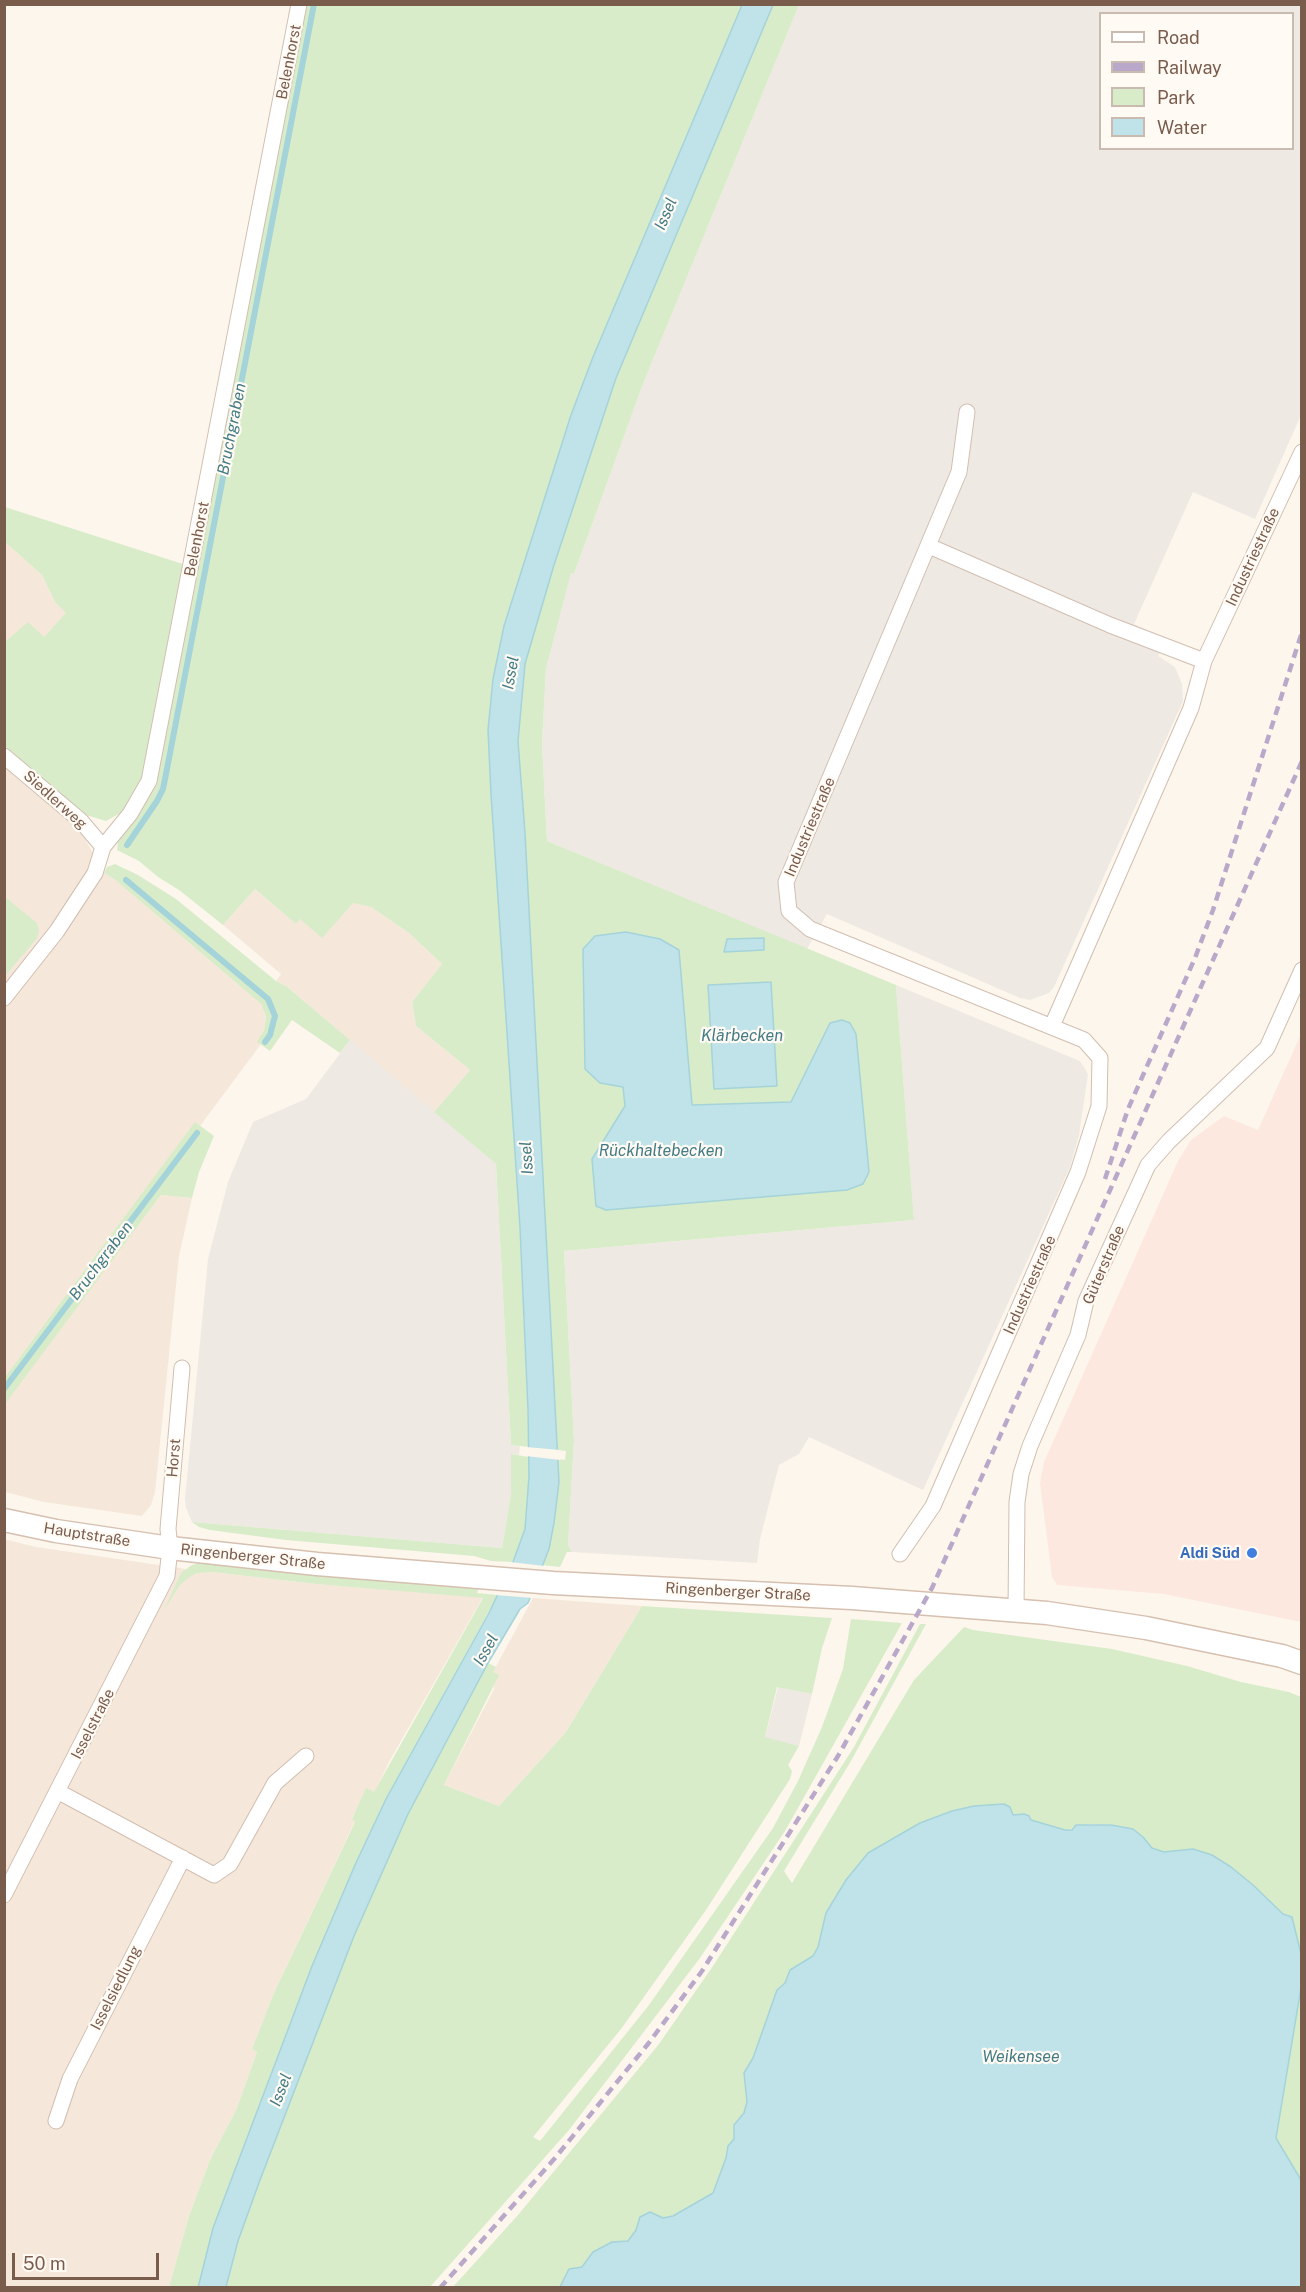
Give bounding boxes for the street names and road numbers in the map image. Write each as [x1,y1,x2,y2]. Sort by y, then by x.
street label: Belenhorst [273,23,305,101]
street label: Belenhorst [181,500,213,578]
street label: Industriestraße [1222,505,1284,609]
street label: Siedlerweg [19,767,91,833]
street label: Industriestraße [781,775,839,879]
street label: Güterstraße [1079,1223,1129,1307]
street label: Industriestraße [1000,1233,1060,1337]
street label: Horst [163,1438,185,1478]
street label: Hauptstraße [42,1519,132,1551]
street label: Ringenberger Straße [180,1540,326,1574]
street label: Ringenberger Straße [665,1579,811,1605]
street label: Isselstraße [68,1686,118,1762]
street label: Isselsiedlung [87,1943,145,2033]

